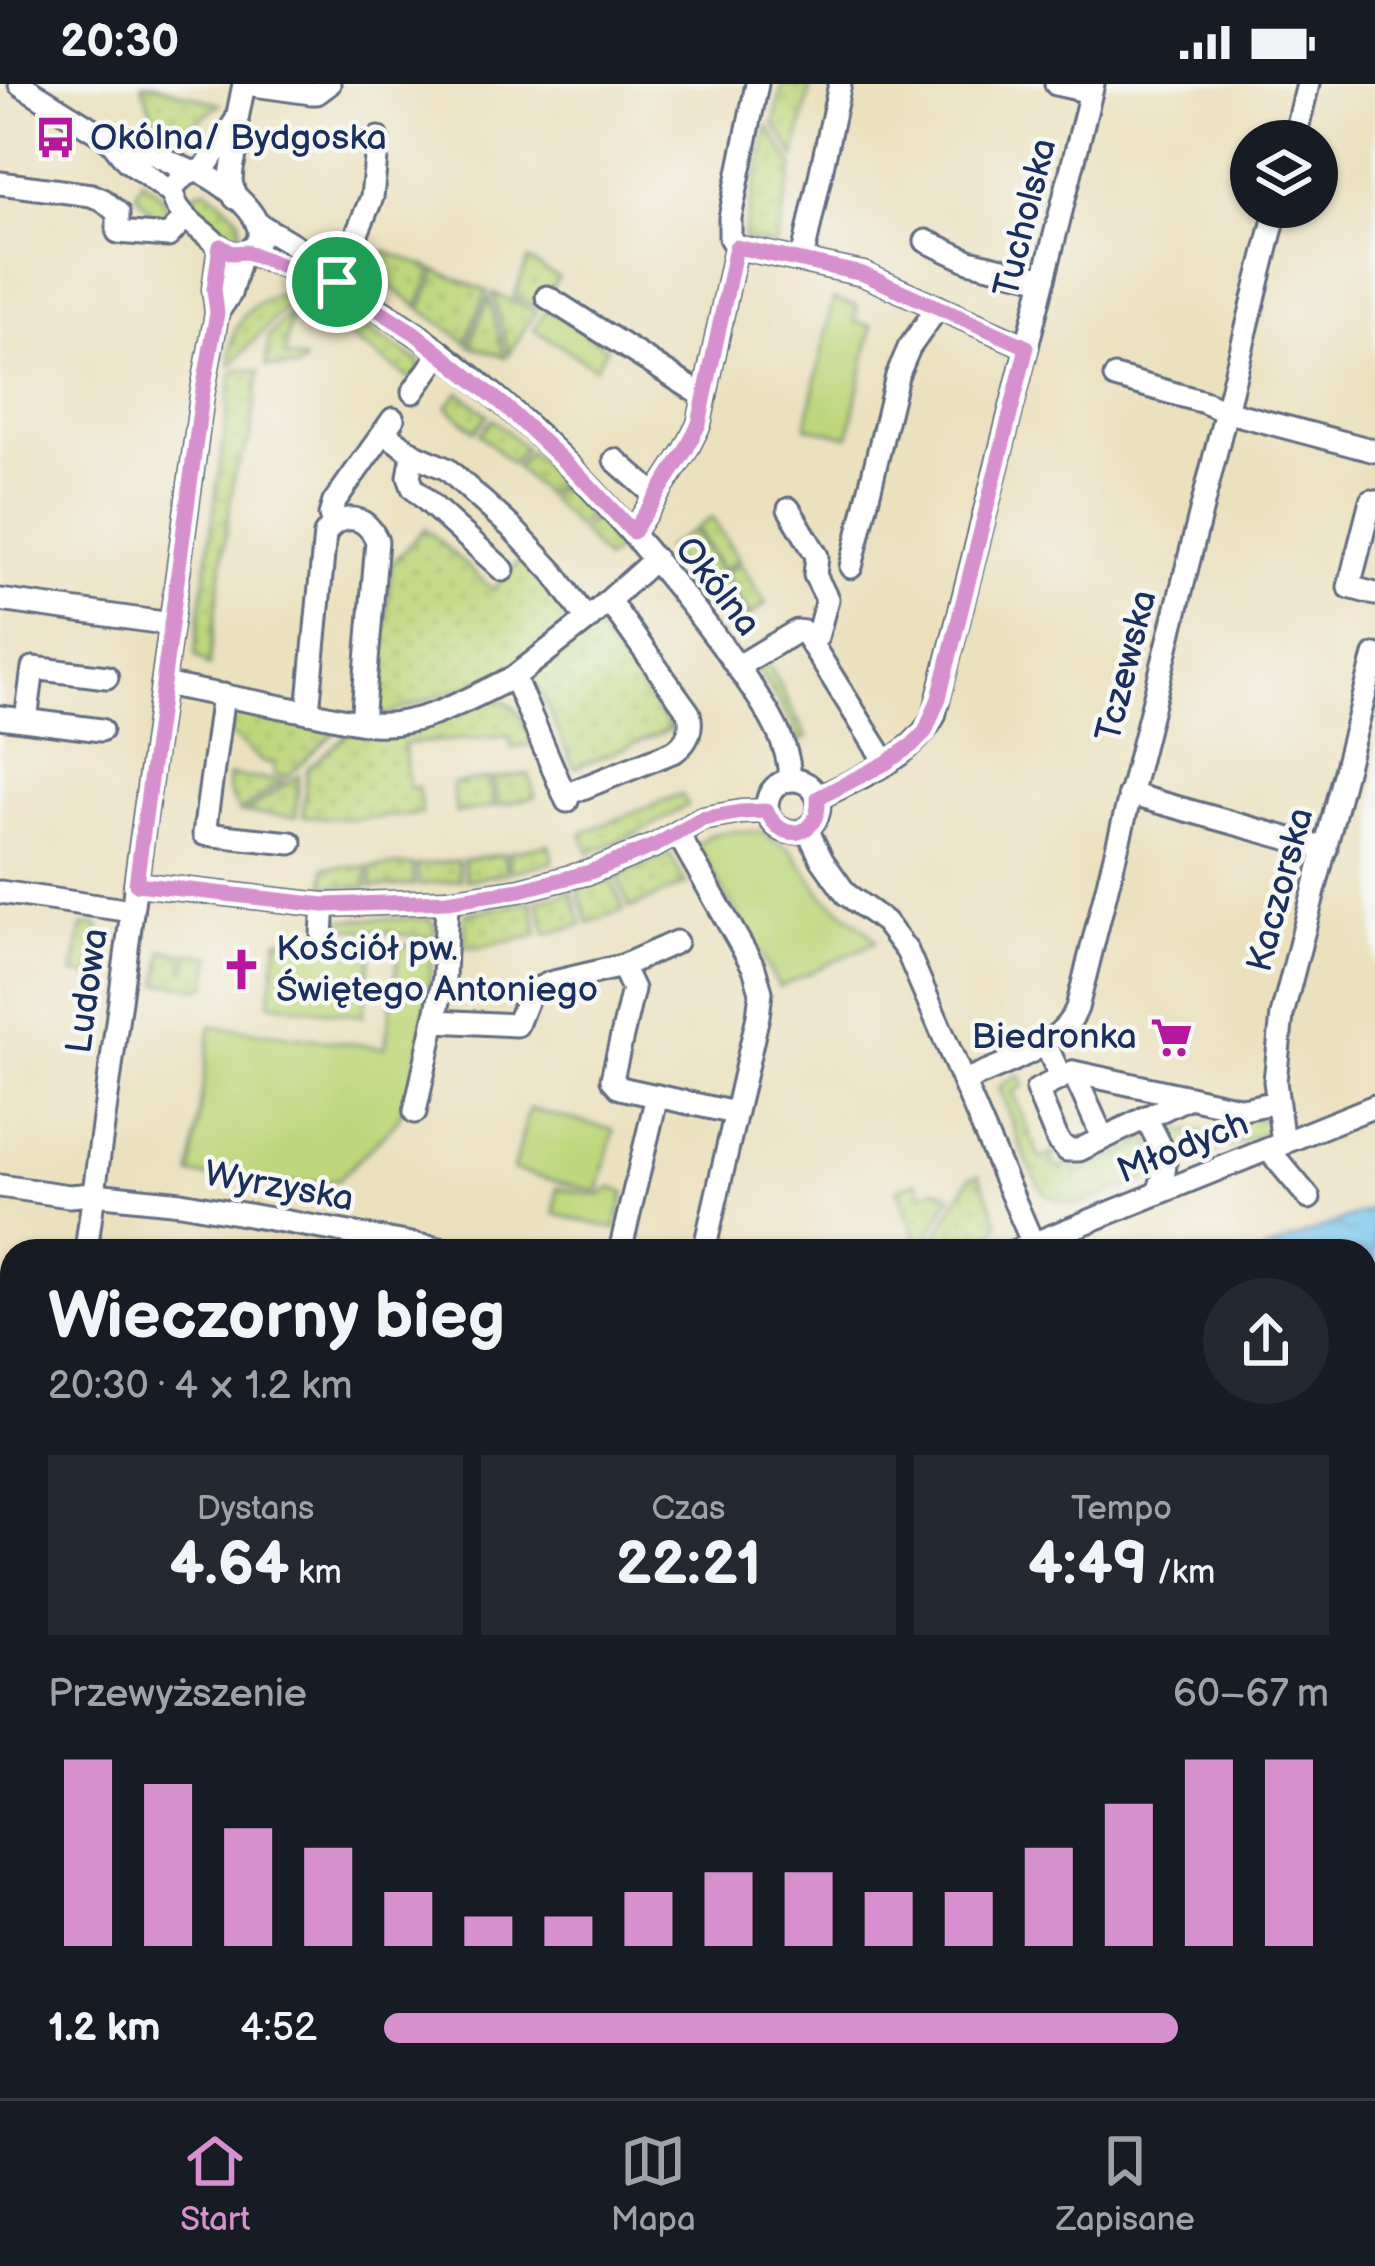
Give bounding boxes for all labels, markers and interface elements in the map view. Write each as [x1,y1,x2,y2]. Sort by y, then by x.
text: 20:30 [60,15,179,70]
bus stop icon: Okólna/ Bydgoska [33,115,79,161]
place label: Okólna/ Bydgoska [90,117,387,160]
map controls [1230,120,1338,228]
button: layers [1230,120,1338,228]
street label: Tucholska [986,134,1066,302]
pin [286,231,388,333]
icon: arrive [304,249,370,315]
street label: Okólna [665,529,769,645]
street label: Tczewska [1087,586,1167,746]
street label: Kaczorska [1239,803,1323,977]
street label: Ludowa [58,926,118,1056]
place label: Kościół pw. Świętego Antoniego [276,928,598,1012]
church icon: Kościół pw. Świętego Antoniego [219,947,265,993]
supermarket icon: Biedronka [1148,1014,1194,1060]
place label: Biedronka [972,1016,1137,1059]
street label: Młodych [1111,1102,1255,1194]
street label: Wyrzyska [201,1153,357,1221]
text: Wieczorny bieg [48,1278,505,1357]
button: share [1203,1278,1329,1404]
text: 20:30 · 4 × 1.2 km [48,1363,353,1410]
text: Dystans [197,1489,314,1529]
text: Czas [652,1489,725,1529]
text: Tempo [1071,1489,1172,1529]
text: 4.64 [169,1529,289,1601]
text: 22:21 [615,1529,762,1601]
text: 4:49 [1028,1529,1148,1601]
text: km [289,1553,342,1593]
text: /km [1148,1553,1215,1593]
text: Przewyższenie [48,1671,307,1718]
text: 60–67 m [1173,1671,1329,1718]
text: 1.2 km [48,2005,161,2052]
text: 4:52 [240,2005,317,2052]
tab: Start [180,2128,250,2240]
tab: Mapa [611,2128,696,2240]
tab: Zapisane [1056,2128,1195,2240]

